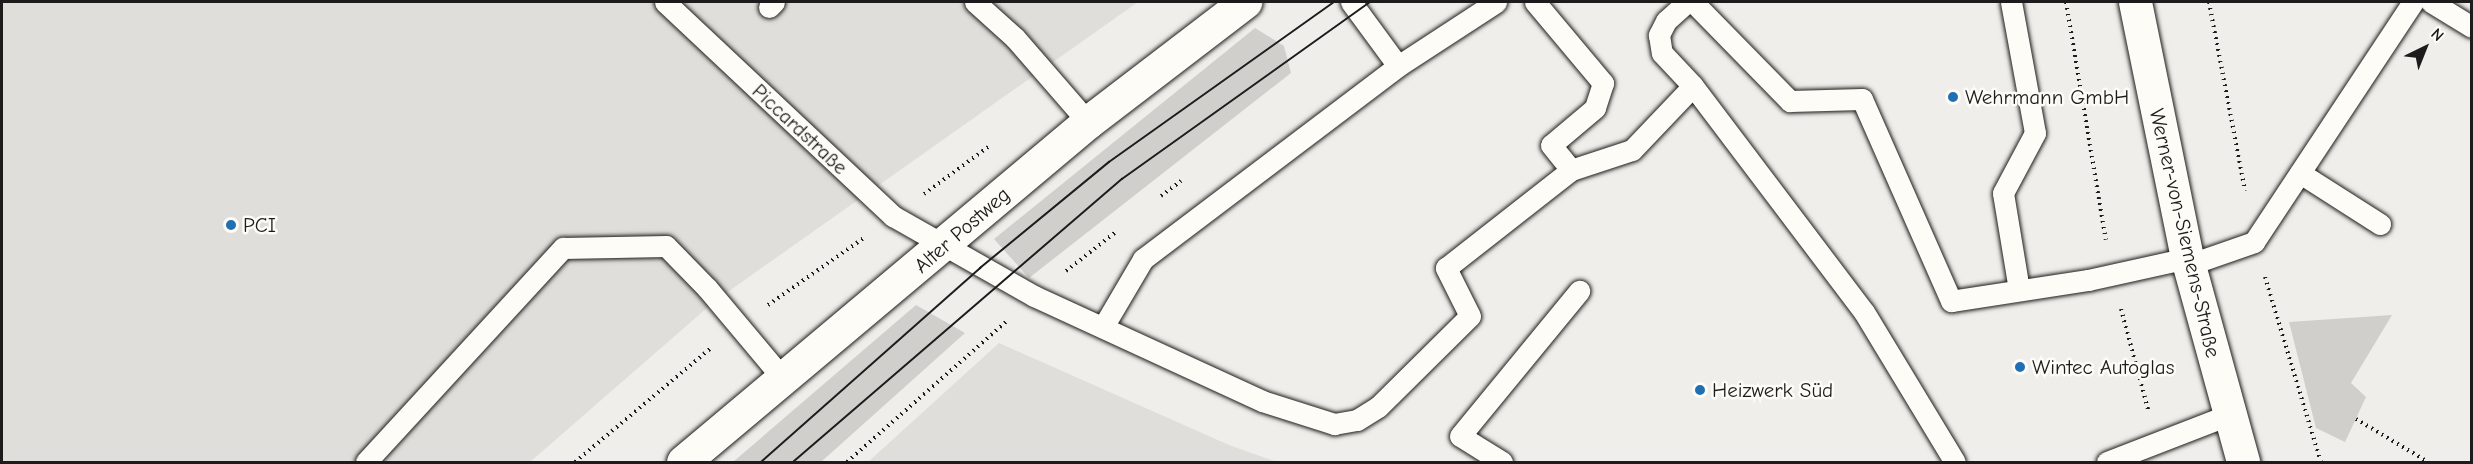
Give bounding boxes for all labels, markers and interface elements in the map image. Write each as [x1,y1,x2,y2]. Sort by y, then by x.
north arrow [2395,18,2455,78]
text: N [2427,25,2447,45]
street label: Piccardstraße [747,78,853,180]
place label: Wehrmann GmbH [1965,84,2129,110]
marker: Wehrmann GmbH [1946,90,1960,104]
street label: Werner-von-Siemens-Straße [2144,106,2226,360]
street label: Alter Postweg [909,182,1015,278]
place label: PCI [243,212,276,238]
marker: PCI [224,218,238,232]
place label: Wintec Autoglas [2032,354,2174,380]
marker: Wintec Autoglas [2013,360,2027,374]
place label: Heizwerk Süd [1712,377,1833,403]
marker: Heizwerk Süd [1693,383,1707,397]

